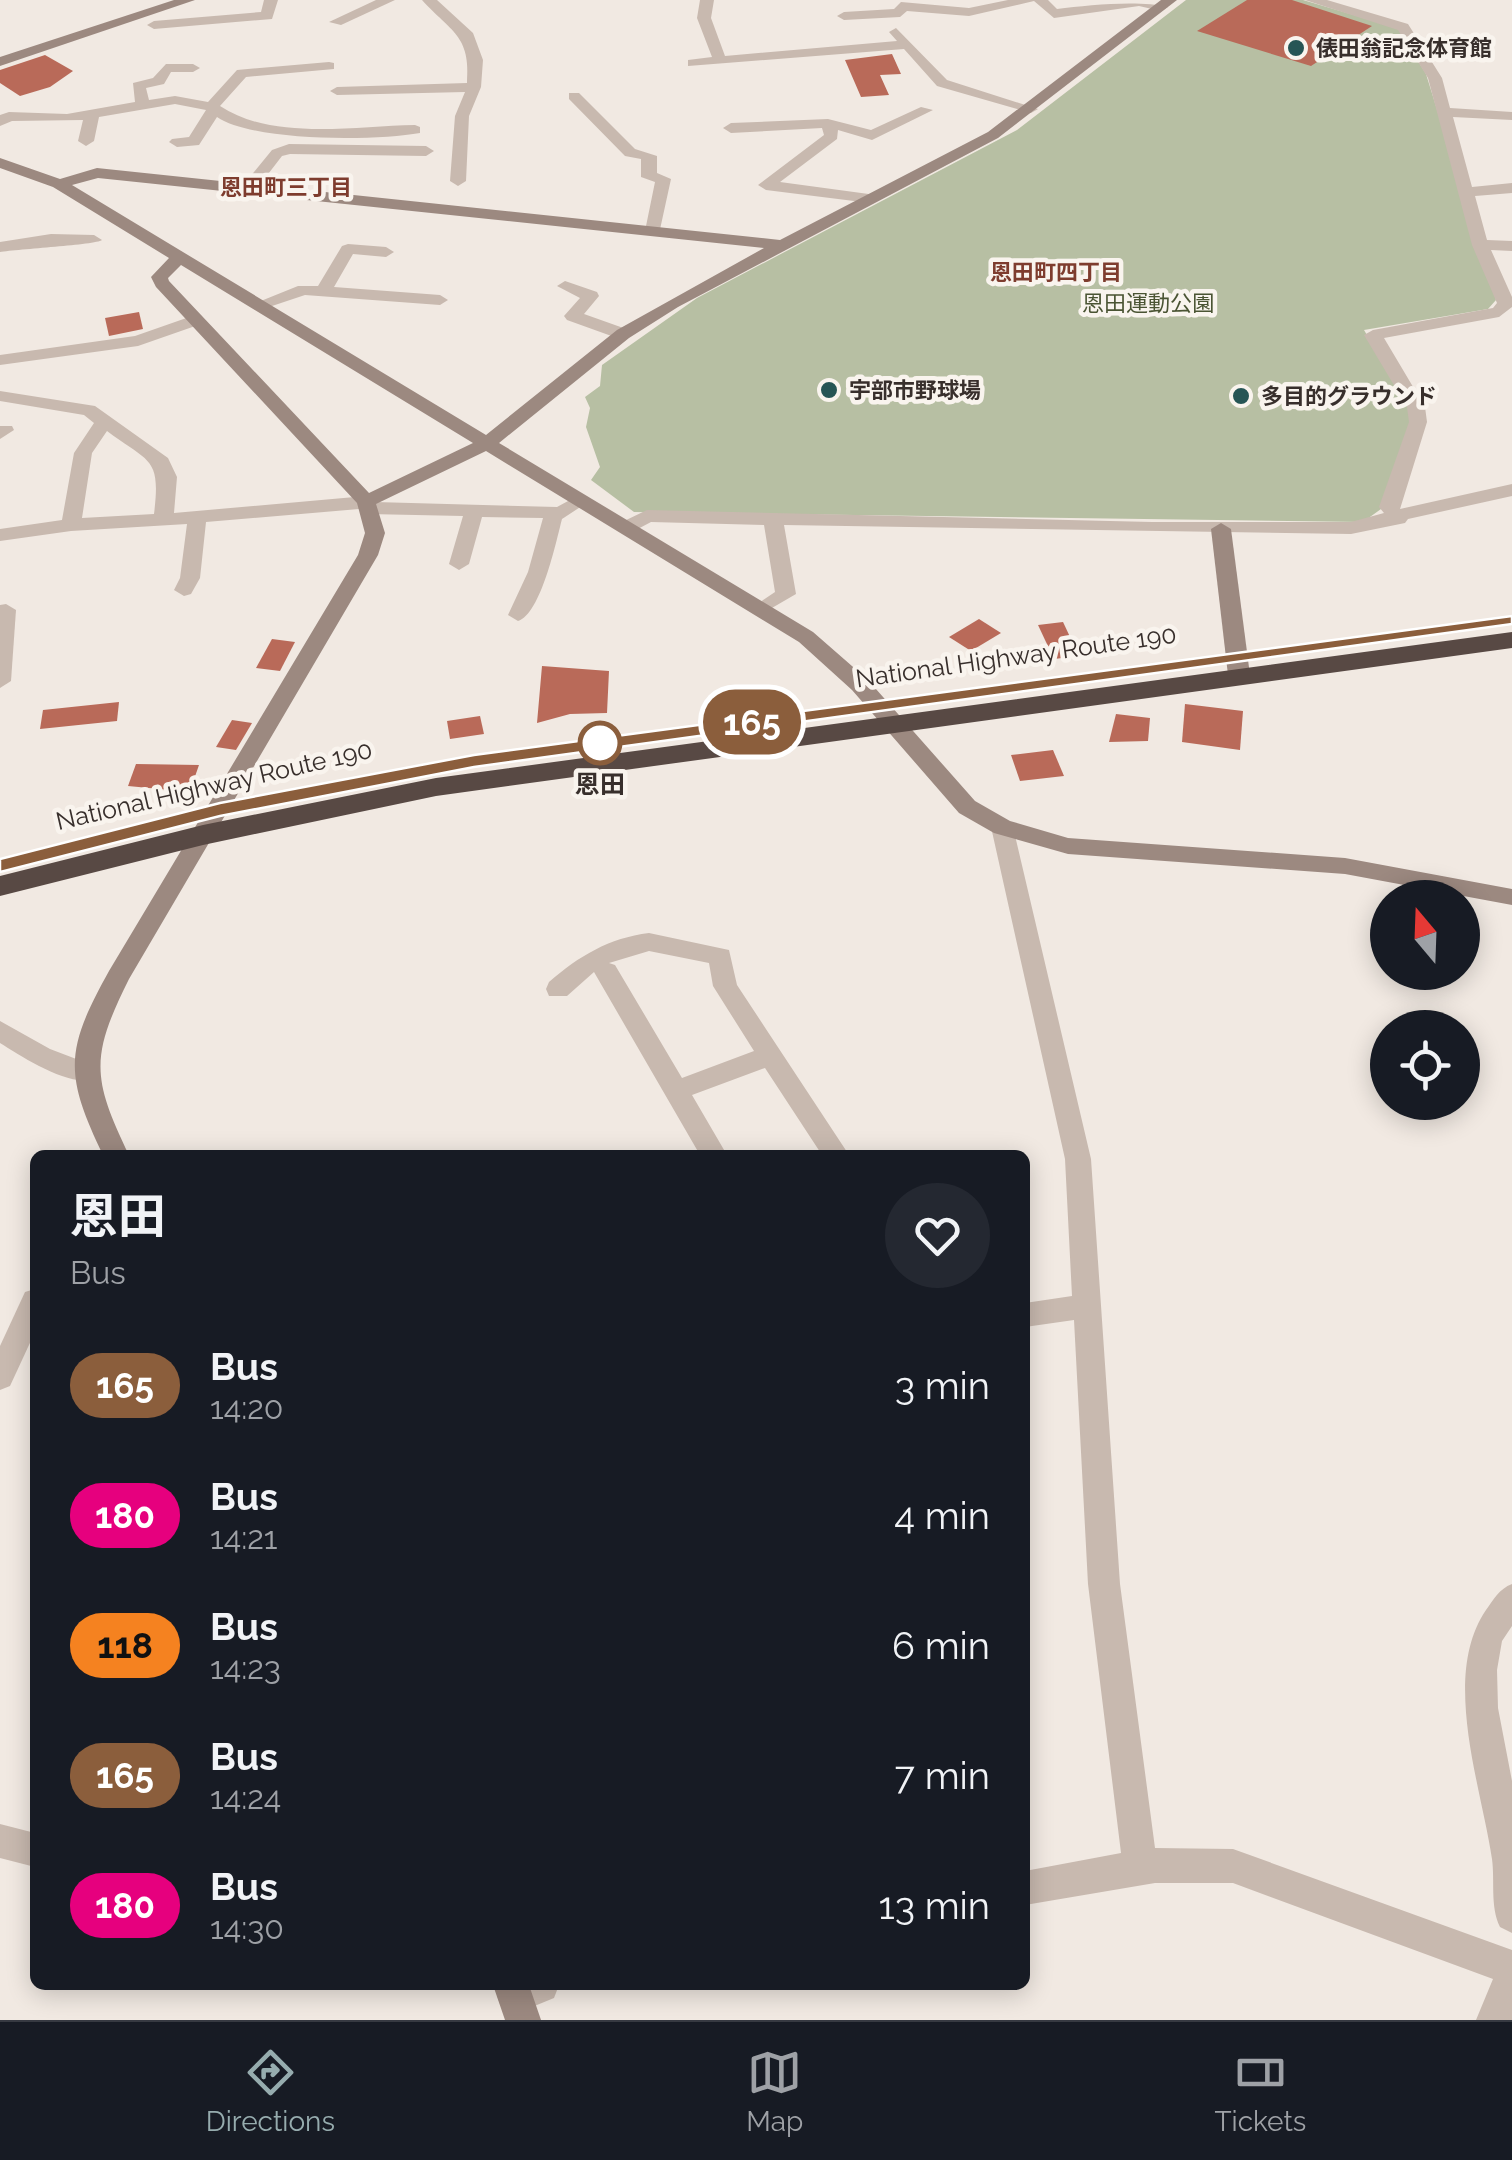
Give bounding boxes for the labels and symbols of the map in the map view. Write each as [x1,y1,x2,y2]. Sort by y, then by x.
place label: 俵田翁記念体育館 [1316,35,1492,61]
marker: 俵田翁記念体育館 [1285,37,1307,59]
district label: 恩田町三丁目 [220,174,352,200]
district label: 恩田町四丁目 [990,259,1122,285]
park label: 恩田運動公園 [1082,290,1214,316]
place label: 宇部市野球場 [849,377,981,403]
marker: 宇部市野球場 [818,379,840,401]
place label: 多目的グラウンド [1261,383,1437,409]
marker: 多目的グラウンド [1230,385,1252,407]
street label: National Highway Route 190 [854,619,1178,693]
line badge: 165 [694,690,810,754]
marker: 恩田 [579,722,621,764]
street label: National Highway Route 190 [53,734,375,836]
place label: 恩田 [575,769,625,799]
north arrow [1370,880,1480,990]

